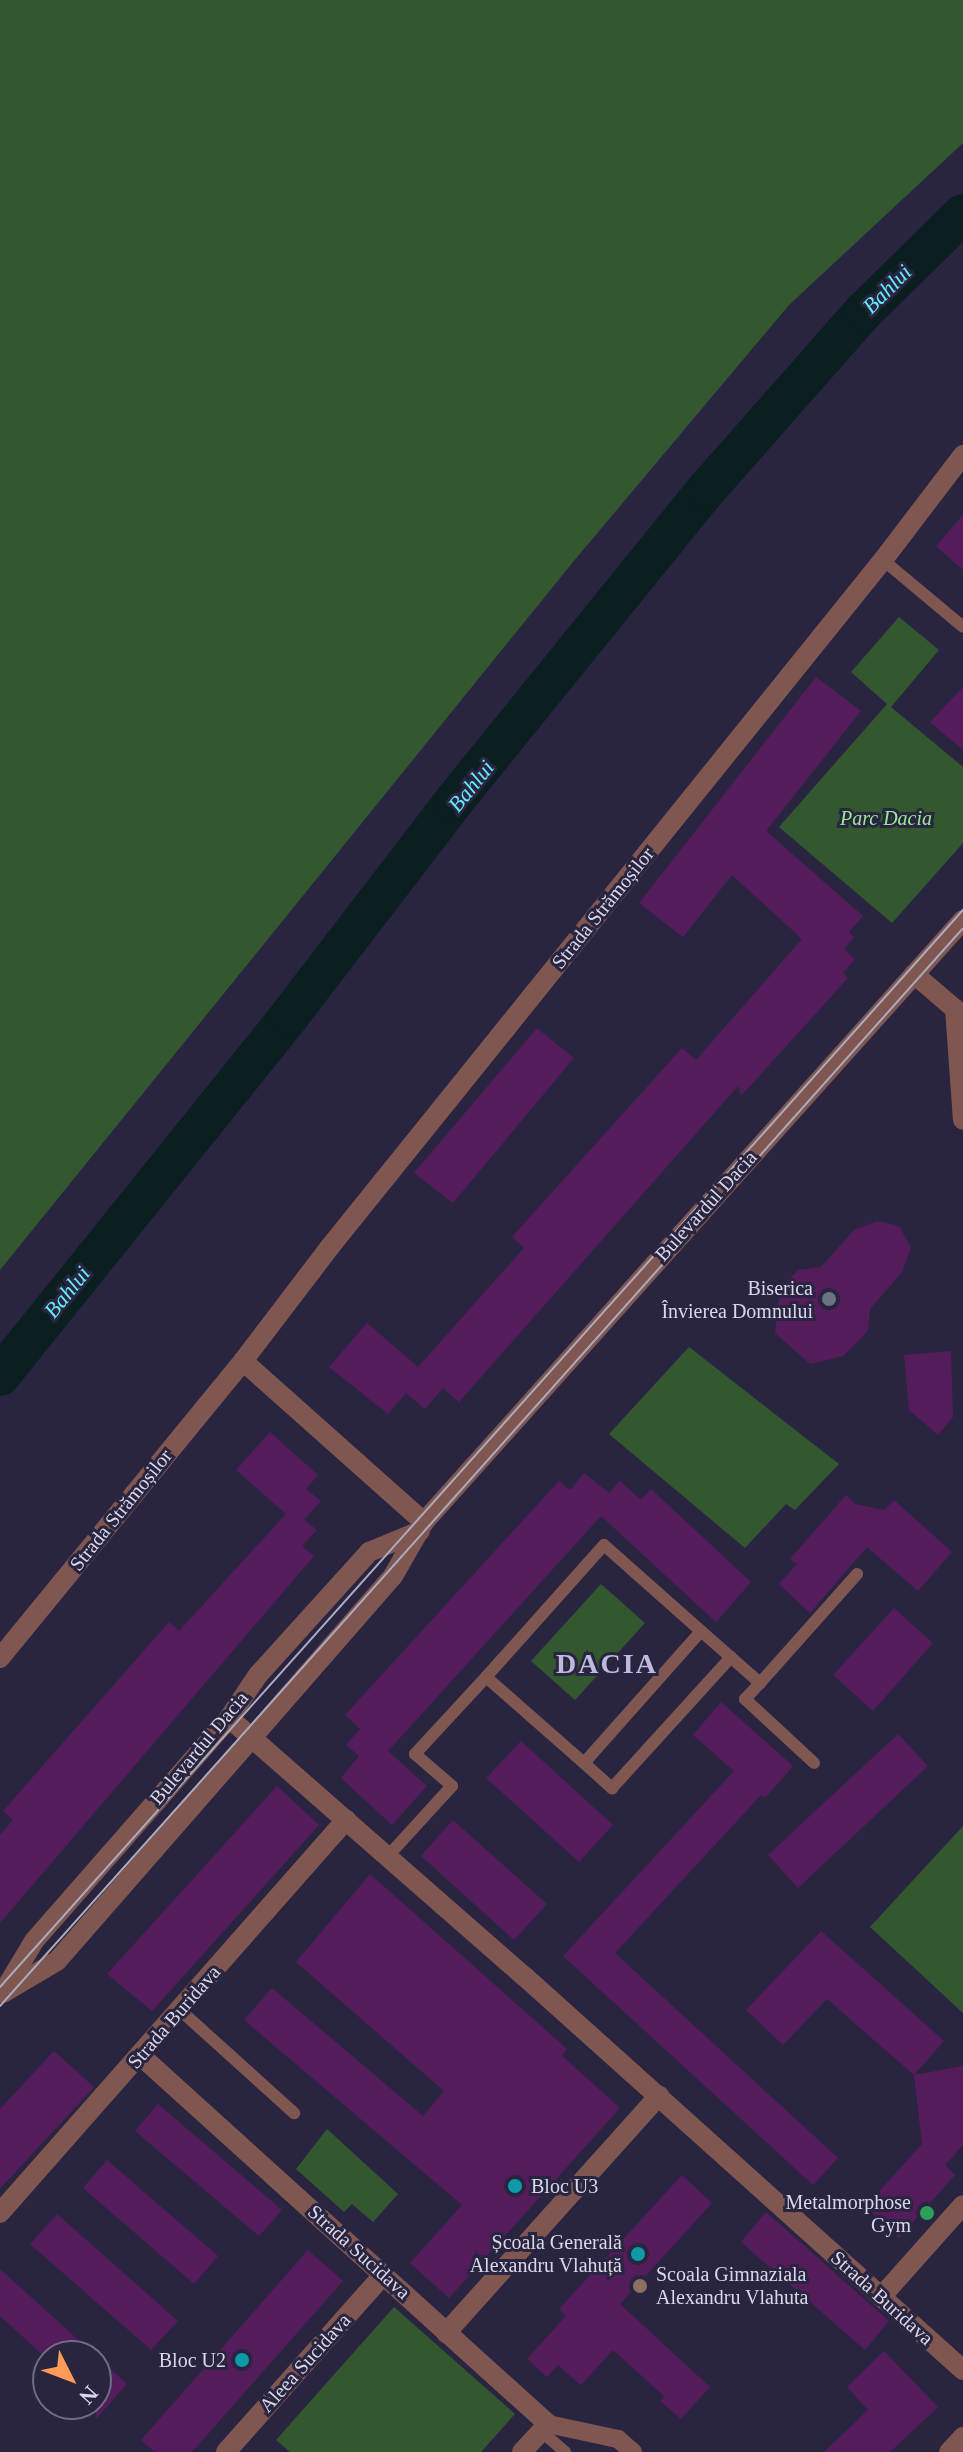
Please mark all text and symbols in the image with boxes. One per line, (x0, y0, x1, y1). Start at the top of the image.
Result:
water label: Bahlui (857, 259, 917, 319)
water label: Bahlui (442, 755, 500, 817)
park label: Parc Dacia (840, 806, 932, 830)
street label: Strada Strămoșilor (547, 842, 659, 974)
street label: Bulevardul Dacia (650, 1146, 762, 1266)
water label: Bahlui (38, 1261, 96, 1323)
place label: Biserica Învierea Domnului (661, 1276, 813, 1323)
marker: Biserica Învierea Domnului (820, 1290, 838, 1308)
street label: Strada Strămoșilor (65, 1444, 177, 1576)
district label: DACIA (556, 1647, 658, 1681)
street label: Bulevardul Dacia (145, 1686, 253, 1810)
street label: Strada Buridava (122, 1960, 226, 2074)
place label: Bloc U3 (531, 2174, 598, 2198)
marker: Bloc U3 (506, 2177, 524, 2195)
place label: Metalmorphose Gym (785, 2190, 911, 2237)
street label: Strada Sucidava (303, 2200, 415, 2304)
marker: Metalmorphose Gym (918, 2204, 936, 2222)
place label: Școala Generală Alexandru Vlahuță (469, 2230, 622, 2277)
marker: Școala Generală Alexandru Vlahuță (629, 2245, 647, 2263)
street label: Strada Buridava (826, 2246, 938, 2350)
place label: Scoala Gimnaziala Alexandru Vlahuta (656, 2262, 809, 2309)
marker: Scoala Gimnaziala Alexandru Vlahuta (631, 2277, 649, 2295)
street label: Aleea Sucidava (254, 2309, 356, 2417)
north arrow (32, 2340, 112, 2420)
place label: Bloc U2 (159, 2348, 226, 2372)
marker: Bloc U2 (233, 2351, 251, 2369)
text: N (74, 2381, 103, 2409)

